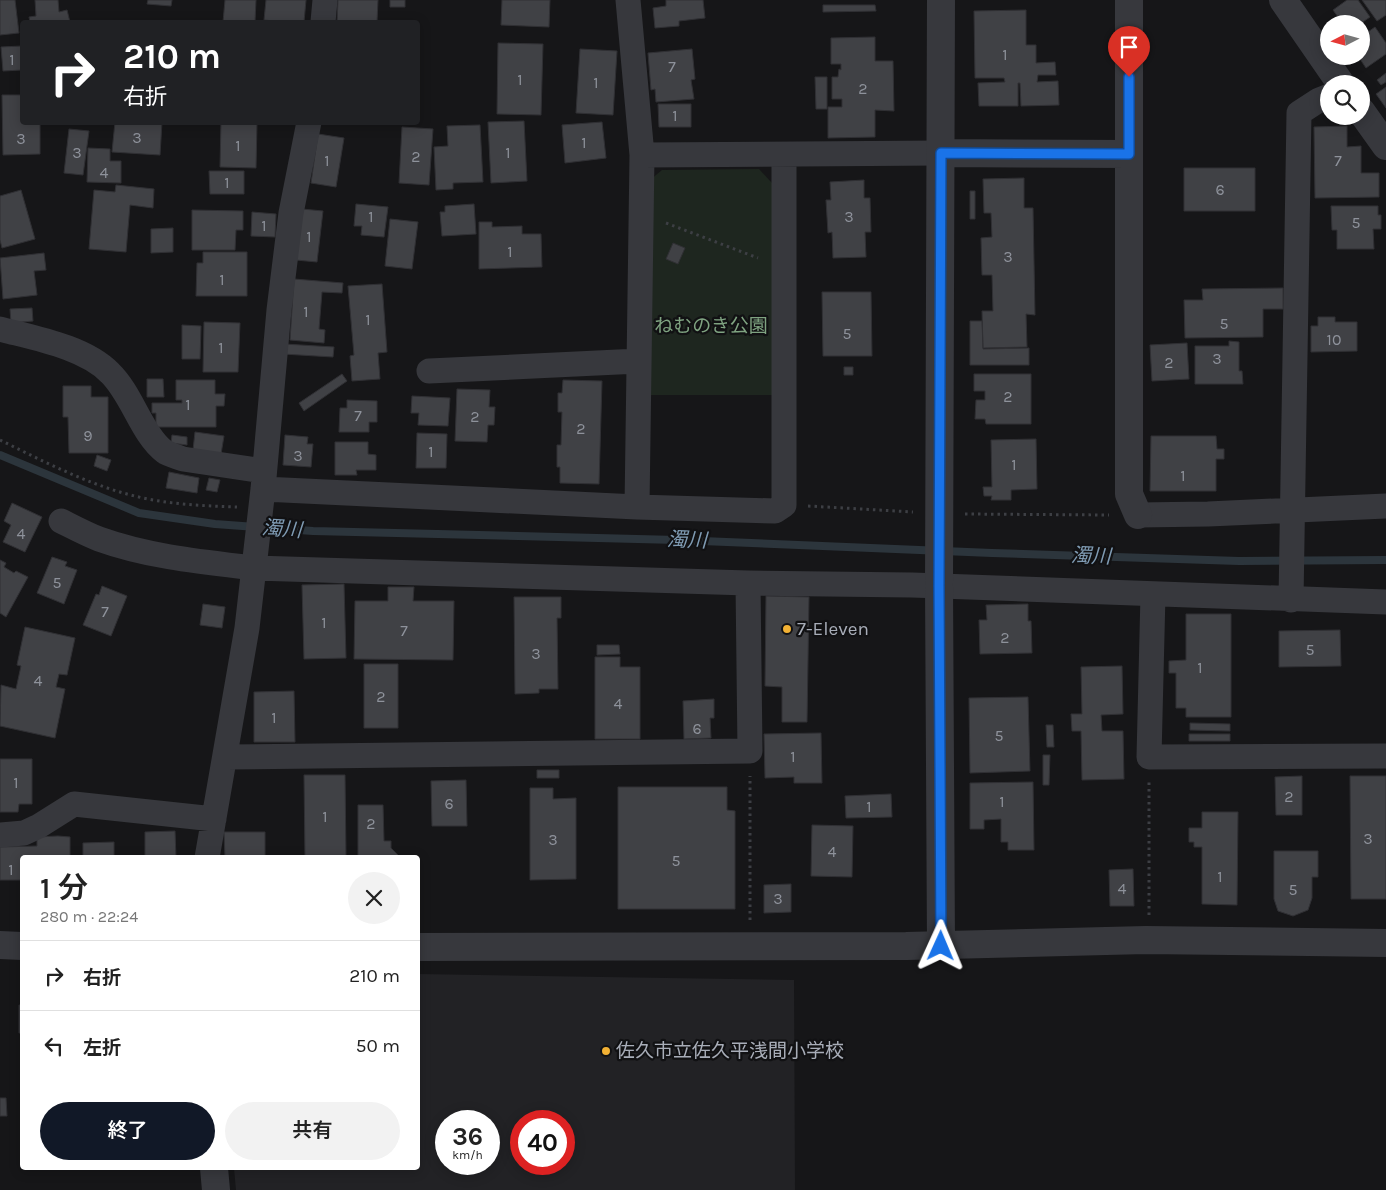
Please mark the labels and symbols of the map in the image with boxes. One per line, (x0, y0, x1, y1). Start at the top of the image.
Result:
north arrow (1320, 15, 1370, 65)
pin (1108, 26, 1150, 77)
house number: 1 (1002, 45, 1008, 64)
house number: 1 (9, 50, 15, 69)
house number: 7 (668, 57, 676, 76)
house number: 1 (517, 70, 523, 89)
house number: 1 (593, 73, 599, 92)
house number: 2 (858, 79, 868, 98)
house number: 1 (672, 106, 678, 125)
house number: 3 (132, 128, 142, 147)
house number: 3 (16, 129, 26, 148)
house number: 1 (581, 133, 587, 152)
house number: 1 (235, 136, 241, 155)
house number: 3 (72, 143, 82, 162)
house number: 1 (505, 143, 511, 162)
house number: 2 (411, 147, 421, 166)
house number: 1 (324, 151, 330, 170)
house number: 7 (1334, 151, 1342, 170)
house number: 4 (100, 163, 109, 182)
house number: 1 (224, 173, 230, 192)
house number: 6 (1215, 180, 1225, 199)
house number: 1 (368, 207, 374, 226)
house number: 3 (844, 207, 854, 226)
house number: 5 (1351, 213, 1361, 232)
house number: 1 (261, 216, 267, 235)
house number: 1 (306, 227, 312, 246)
house number: 1 (507, 242, 513, 261)
house number: 3 (1003, 247, 1013, 266)
house number: 1 (219, 270, 225, 289)
house number: 1 (303, 302, 309, 321)
house number: 1 (365, 310, 371, 329)
house number: 5 (1219, 314, 1229, 333)
park label: ねむのき公園 (654, 315, 768, 337)
house number: 5 (842, 324, 852, 343)
house number: 10 (1327, 330, 1341, 349)
house number: 1 (218, 338, 224, 357)
house number: 3 (1212, 349, 1222, 368)
house number: 2 (1164, 353, 1174, 372)
house number: 2 (1003, 387, 1013, 406)
house number: 1 (185, 395, 191, 414)
house number: 7 (354, 406, 362, 425)
house number: 2 (470, 407, 480, 426)
house number: 2 (576, 419, 586, 438)
house number: 9 (83, 426, 93, 445)
house number: 1 (428, 442, 434, 461)
house number: 3 (293, 446, 303, 465)
house number: 1 (1011, 455, 1017, 474)
house number: 1 (1180, 466, 1186, 485)
water label: 濁川 (261, 516, 305, 542)
house number: 4 (17, 524, 26, 543)
water label: 濁川 (667, 528, 709, 552)
water label: 濁川 (1071, 544, 1113, 568)
house number: 5 (52, 573, 62, 592)
house number: 7 (101, 602, 109, 621)
house number: 1 (321, 613, 327, 632)
place label: 7-Eleven (797, 618, 869, 640)
house number: 7 (400, 621, 408, 640)
marker: 7-Eleven (781, 623, 793, 635)
house number: 2 (1000, 628, 1010, 647)
house number: 5 (1305, 640, 1315, 659)
house number: 3 (531, 644, 541, 663)
house number: 1 (1197, 658, 1203, 677)
house number: 4 (34, 671, 43, 690)
house number: 2 (376, 687, 386, 706)
house number: 4 (614, 694, 623, 713)
house number: 1 (271, 708, 277, 727)
house number: 6 (692, 719, 702, 738)
house number: 5 (994, 726, 1004, 745)
house number: 1 (790, 747, 796, 766)
house number: 1 (13, 773, 19, 792)
house number: 2 (1284, 787, 1294, 806)
house number: 1 (999, 792, 1005, 811)
house number: 6 (444, 794, 454, 813)
house number: 1 (866, 797, 872, 816)
house number: 1 (322, 807, 328, 826)
house number: 2 (366, 814, 376, 833)
house number: 3 (1363, 829, 1373, 848)
house number: 3 (548, 830, 558, 849)
house number: 4 (828, 842, 837, 861)
house number: 5 (671, 851, 681, 870)
house number: 1 (8, 860, 14, 879)
house number: 1 (1217, 867, 1223, 886)
house number: 4 (1118, 879, 1127, 898)
house number: 5 (1288, 880, 1298, 899)
house number: 3 (773, 889, 783, 908)
position arrow (914, 919, 966, 971)
place label: 佐久市立佐久平浅間小学校 (616, 1040, 844, 1062)
marker: 佐久市立佐久平浅間小学校 (600, 1045, 612, 1057)
speed limit sign: 40 (510, 1110, 575, 1175)

